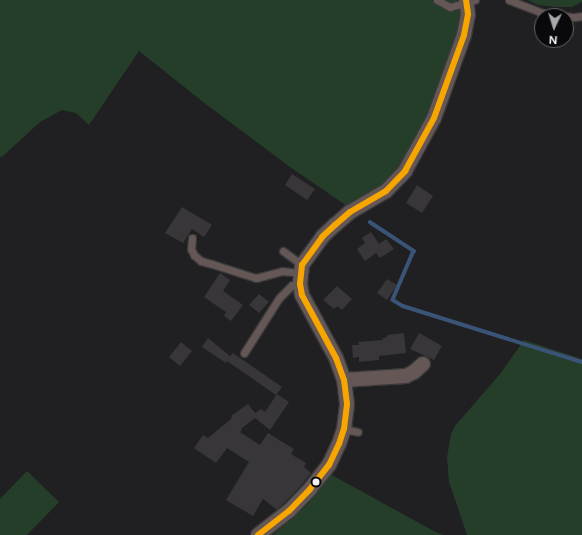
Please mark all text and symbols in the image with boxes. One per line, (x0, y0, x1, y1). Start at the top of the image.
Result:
north arrow (534, 8, 574, 48)
text: N (549, 33, 558, 46)
unlabelled marker (311, 477, 321, 487)

